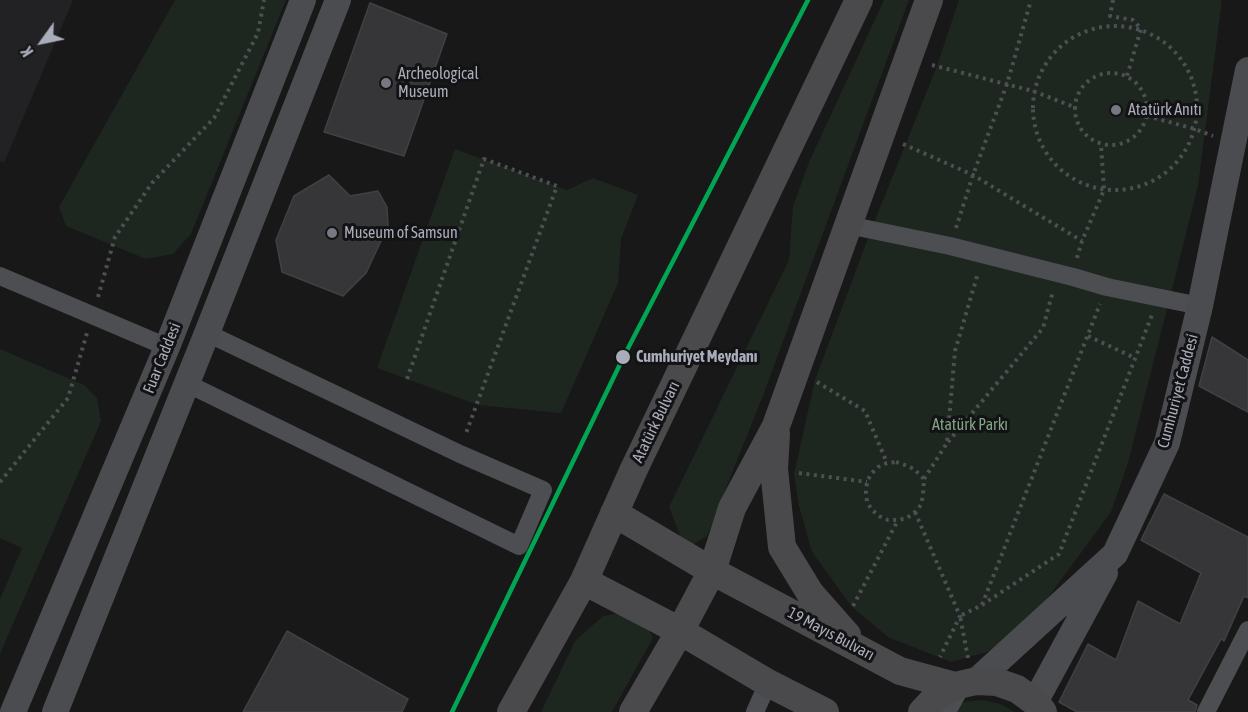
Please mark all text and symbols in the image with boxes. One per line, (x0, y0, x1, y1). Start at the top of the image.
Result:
north arrow (12, 12, 72, 72)
text: K (17, 44, 37, 60)
place label: Archeological Museum (398, 64, 479, 102)
marker: Archeological Museum (379, 76, 393, 90)
place label: Atatürk Anıtı (1128, 100, 1202, 120)
marker: Atatürk Anıtı (1109, 103, 1123, 117)
place label: Museum of Samsun (344, 223, 458, 243)
marker: Museum of Samsun (325, 226, 339, 240)
street label: Fuar Caddesi (139, 320, 185, 396)
street label: Cumhuriyet Caddesi (1154, 332, 1202, 450)
place label: Cumhuriyet Meydanı (636, 347, 758, 367)
marker: Cumhuriyet Meydanı (614, 348, 632, 366)
street label: Atatürk Bulvarı (628, 378, 684, 466)
park label: Atatürk Parkı (932, 415, 1008, 435)
street label: 19 Mayıs Bulvarı (784, 603, 878, 665)

